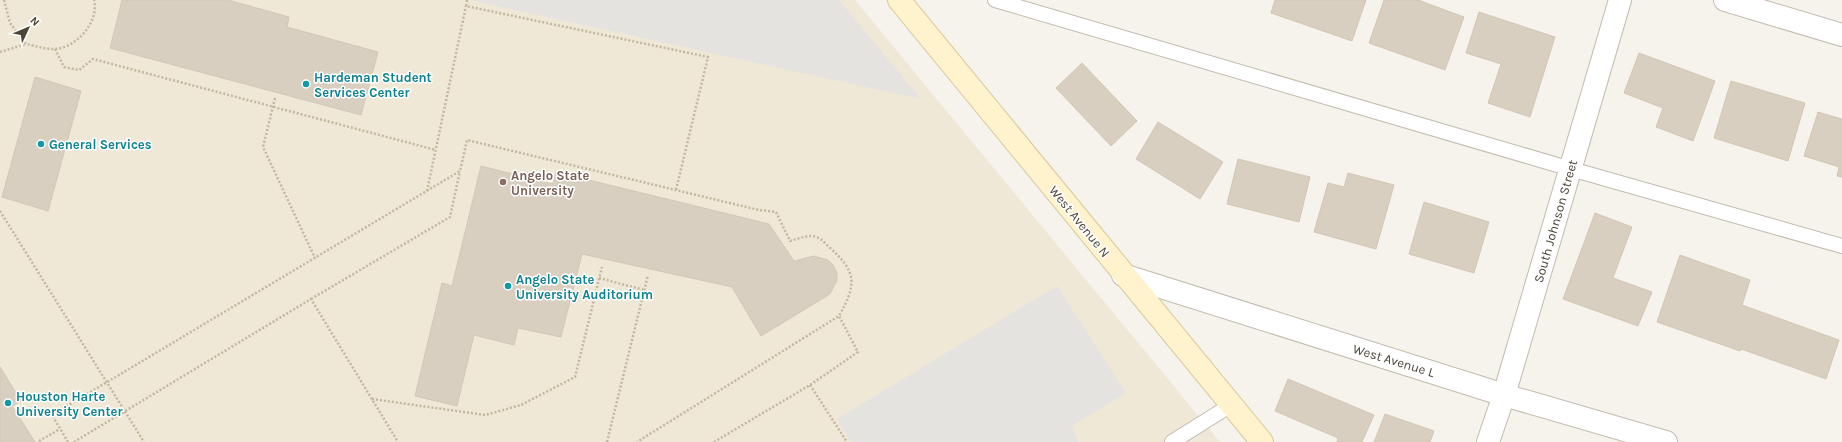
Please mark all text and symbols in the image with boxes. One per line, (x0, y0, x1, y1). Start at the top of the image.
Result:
north arrow (8, 8, 48, 48)
text: N (27, 14, 42, 29)
place label: Hardeman Student Services Center (314, 70, 432, 100)
marker: Hardeman Student Services Center (301, 79, 311, 89)
place label: General Services (49, 137, 152, 152)
marker: General Services (36, 139, 46, 149)
street label: South Johnson Street (1531, 158, 1580, 284)
place label: Angelo State University (511, 168, 589, 198)
marker: Angelo State University (498, 177, 508, 187)
street label: West Avenue N (1046, 183, 1113, 260)
place label: Angelo State University Auditorium (516, 272, 653, 302)
marker: Angelo State University Auditorium (503, 281, 513, 291)
street label: West Avenue L (1351, 341, 1437, 380)
place label: Houston Harte University Center (16, 389, 123, 419)
marker: Houston Harte University Center (3, 398, 13, 408)

